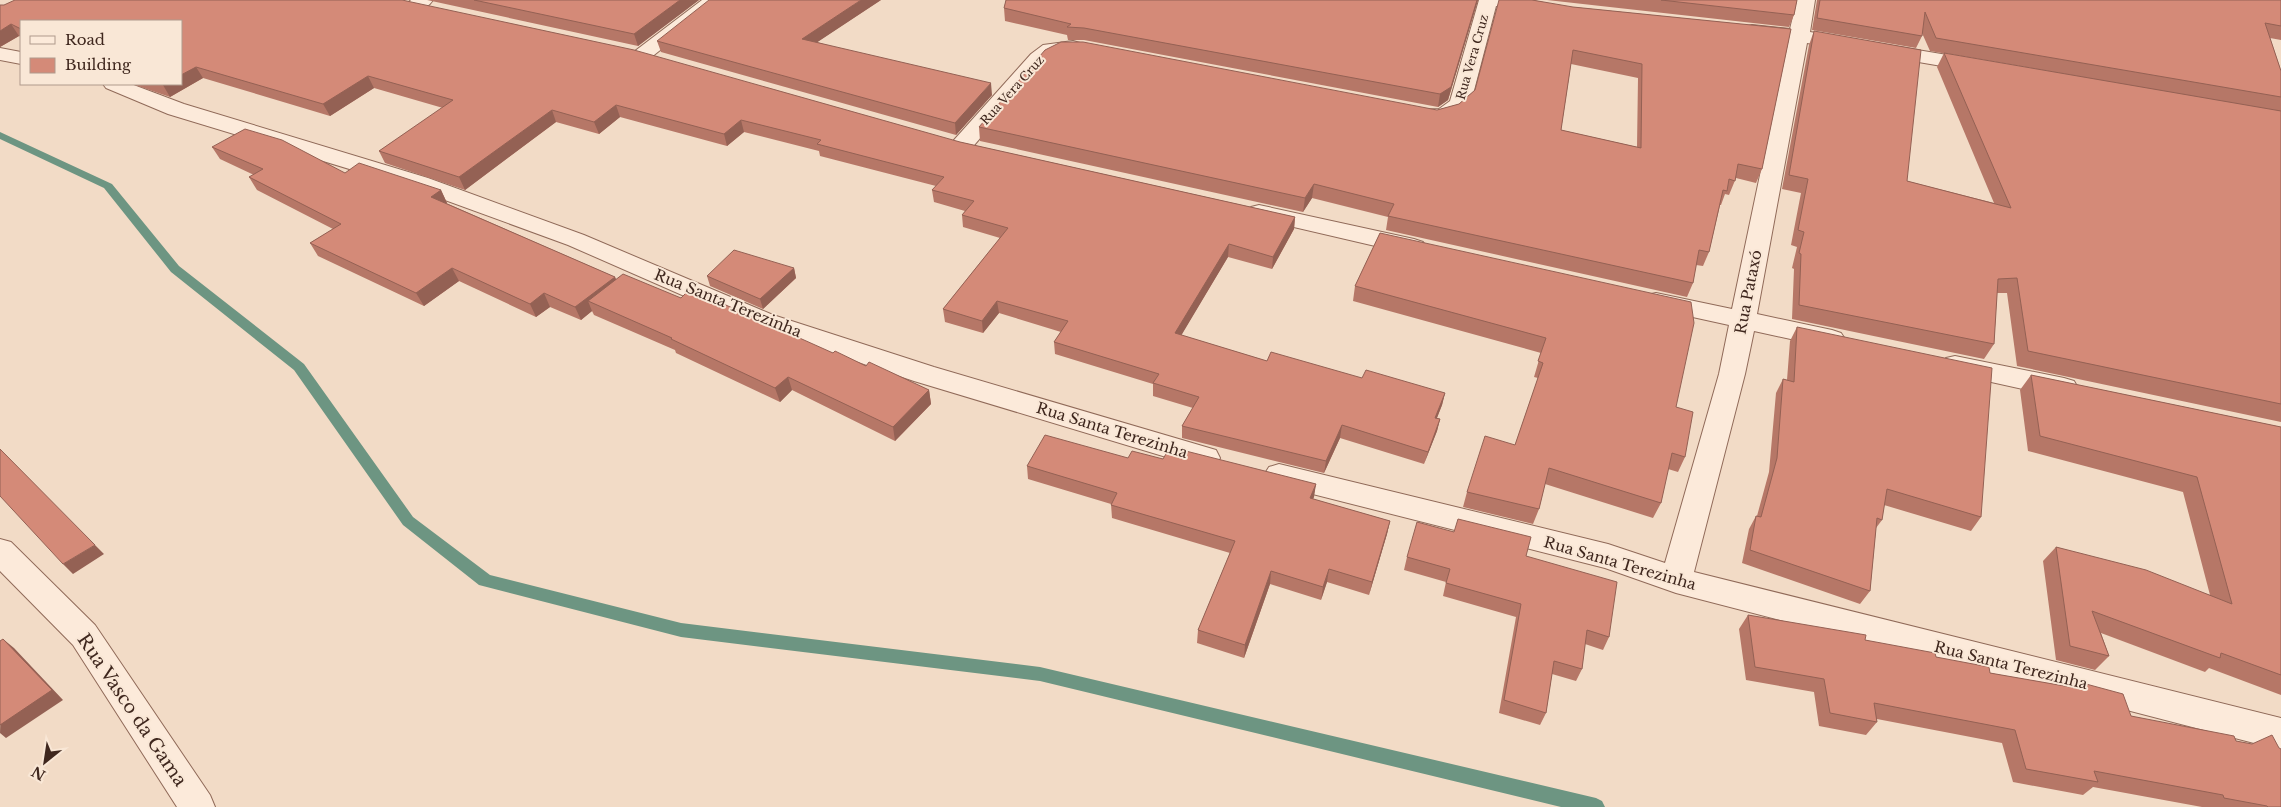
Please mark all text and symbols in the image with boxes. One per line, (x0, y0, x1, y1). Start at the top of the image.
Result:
street label: Rua Vera Cruz (1453, 12, 1491, 101)
legend (20, 20, 182, 85)
text: Road (65, 30, 105, 49)
street label: Rua Vera Cruz (977, 52, 1047, 128)
text: Building (65, 55, 132, 74)
street label: Rua Pataxó (1731, 248, 1766, 336)
street label: Rua Santa Terezinha (651, 265, 805, 342)
street label: Rua Santa Terezinha (1034, 398, 1191, 462)
street label: Rua Santa Terezinha (1542, 532, 1699, 594)
street label: Rua Vasco da Gama (73, 629, 191, 791)
street label: Rua Santa Terezinha (1932, 637, 2090, 693)
north arrow (20, 737, 70, 787)
text: N (28, 762, 49, 784)

